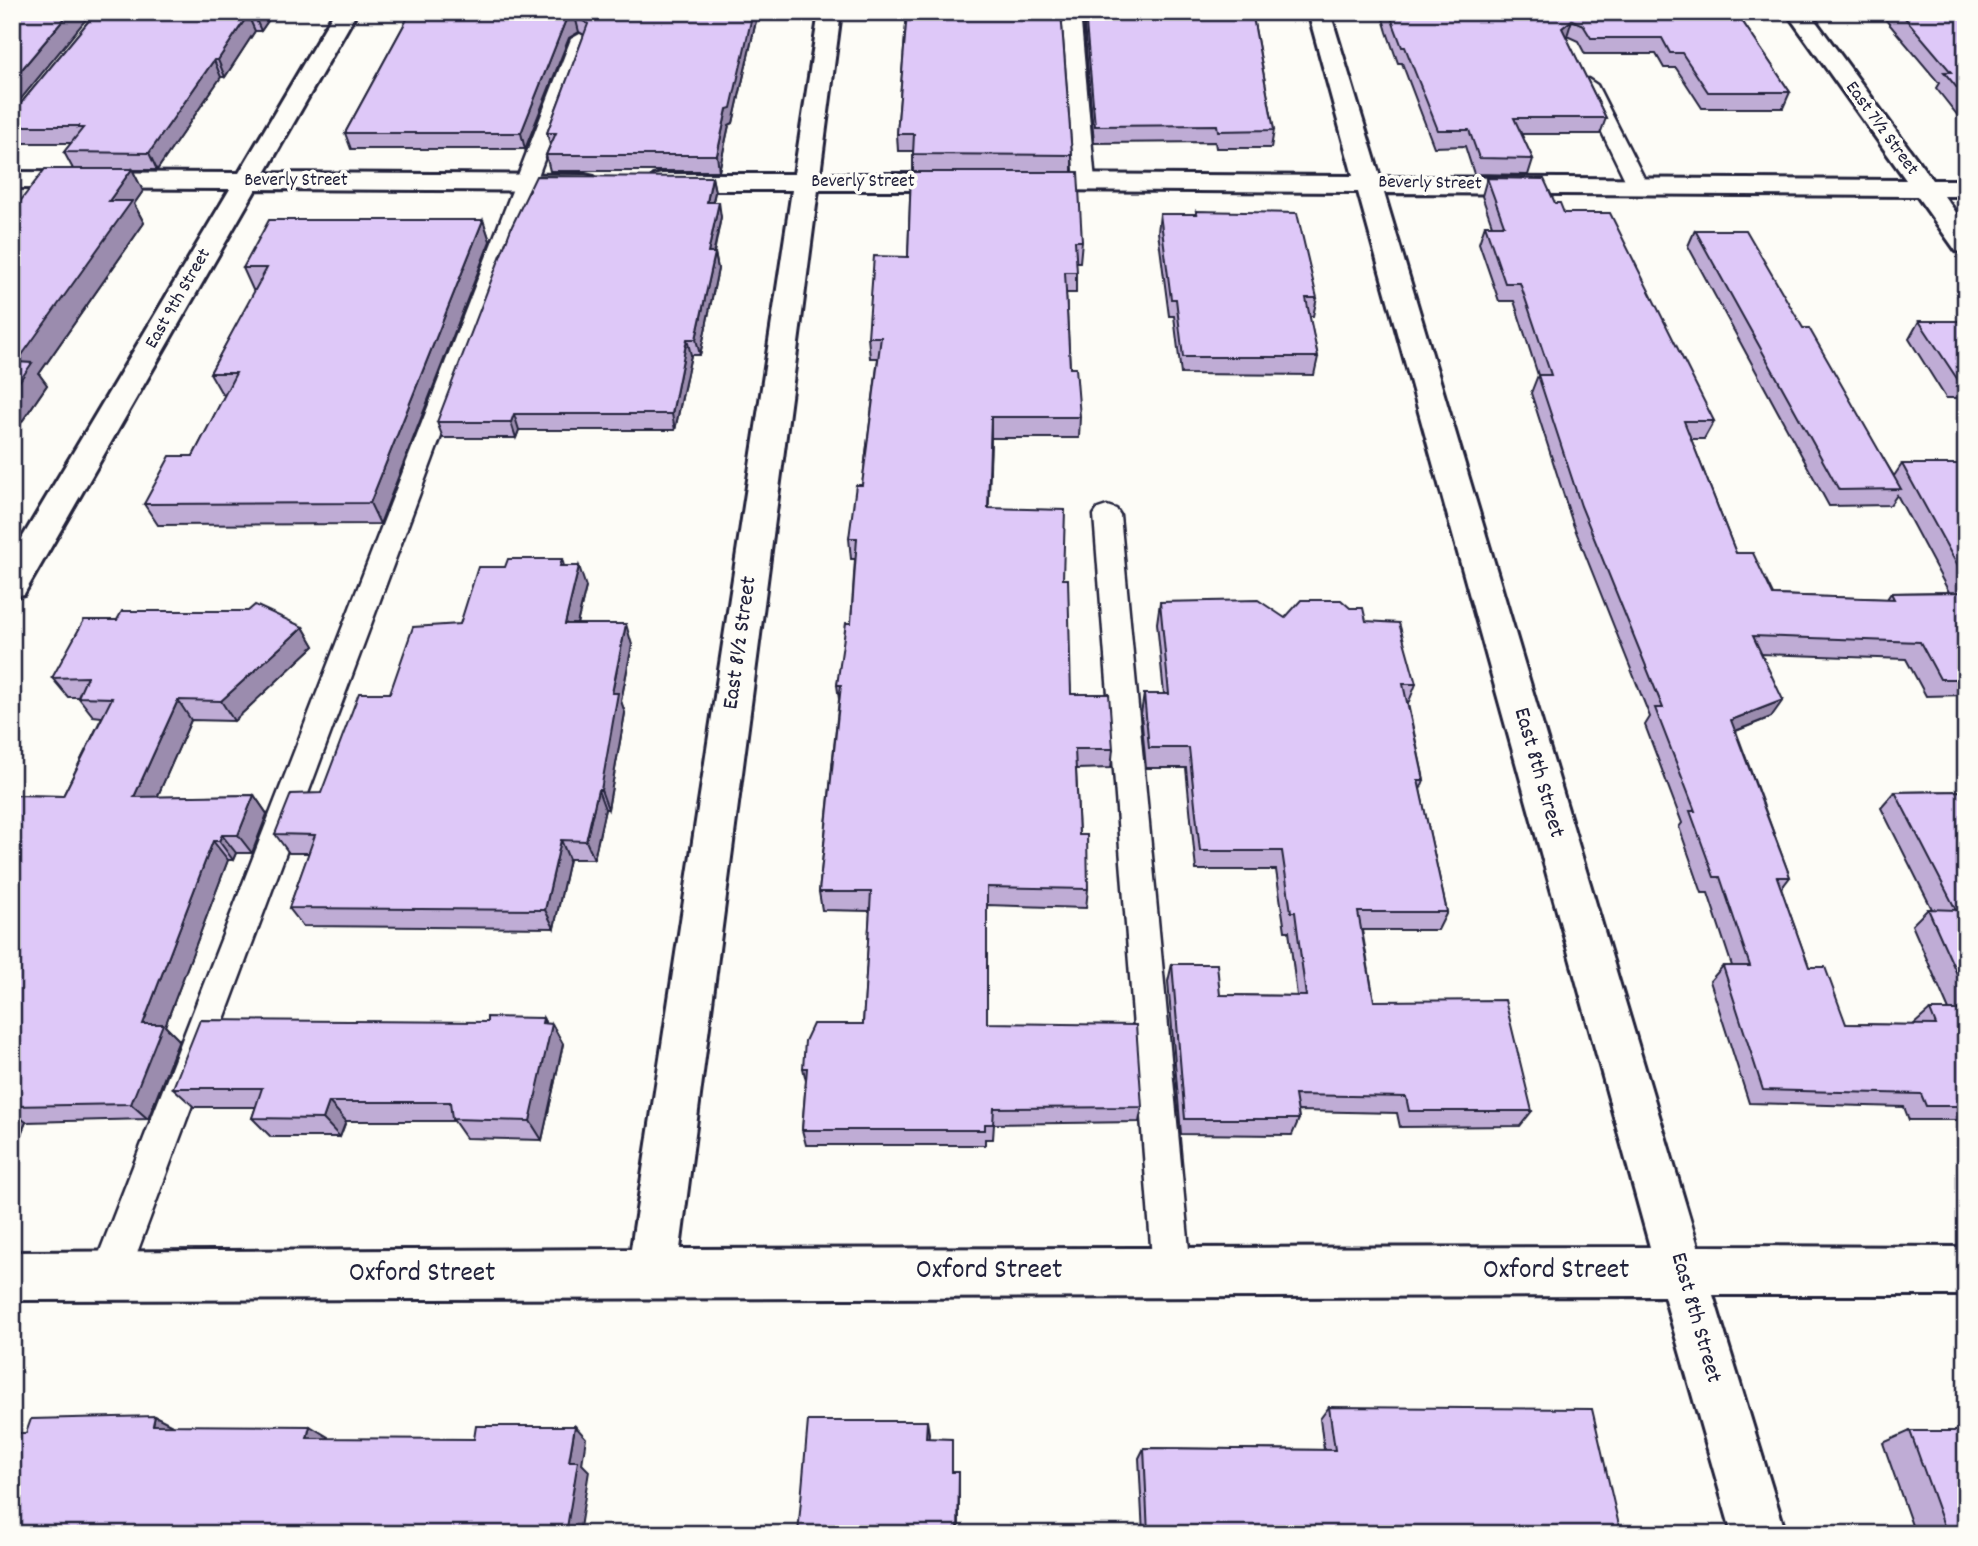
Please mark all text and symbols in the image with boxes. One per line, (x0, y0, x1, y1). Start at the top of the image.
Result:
street label: East 7½ Street (1838, 76, 1924, 182)
street label: Beverly Street (244, 168, 348, 195)
street label: Beverly Street (811, 169, 915, 196)
street label: Beverly Street (1378, 170, 1482, 198)
street label: East 9th Street (139, 244, 219, 354)
street label: East 8½ Street (715, 574, 767, 712)
street label: East 8th Street (1504, 704, 1572, 842)
street label: East 8th Street (1661, 1249, 1729, 1387)
street label: Oxford Street (916, 1252, 1062, 1292)
street label: Oxford Street (1483, 1252, 1629, 1292)
street label: Oxford Street (349, 1255, 495, 1295)

